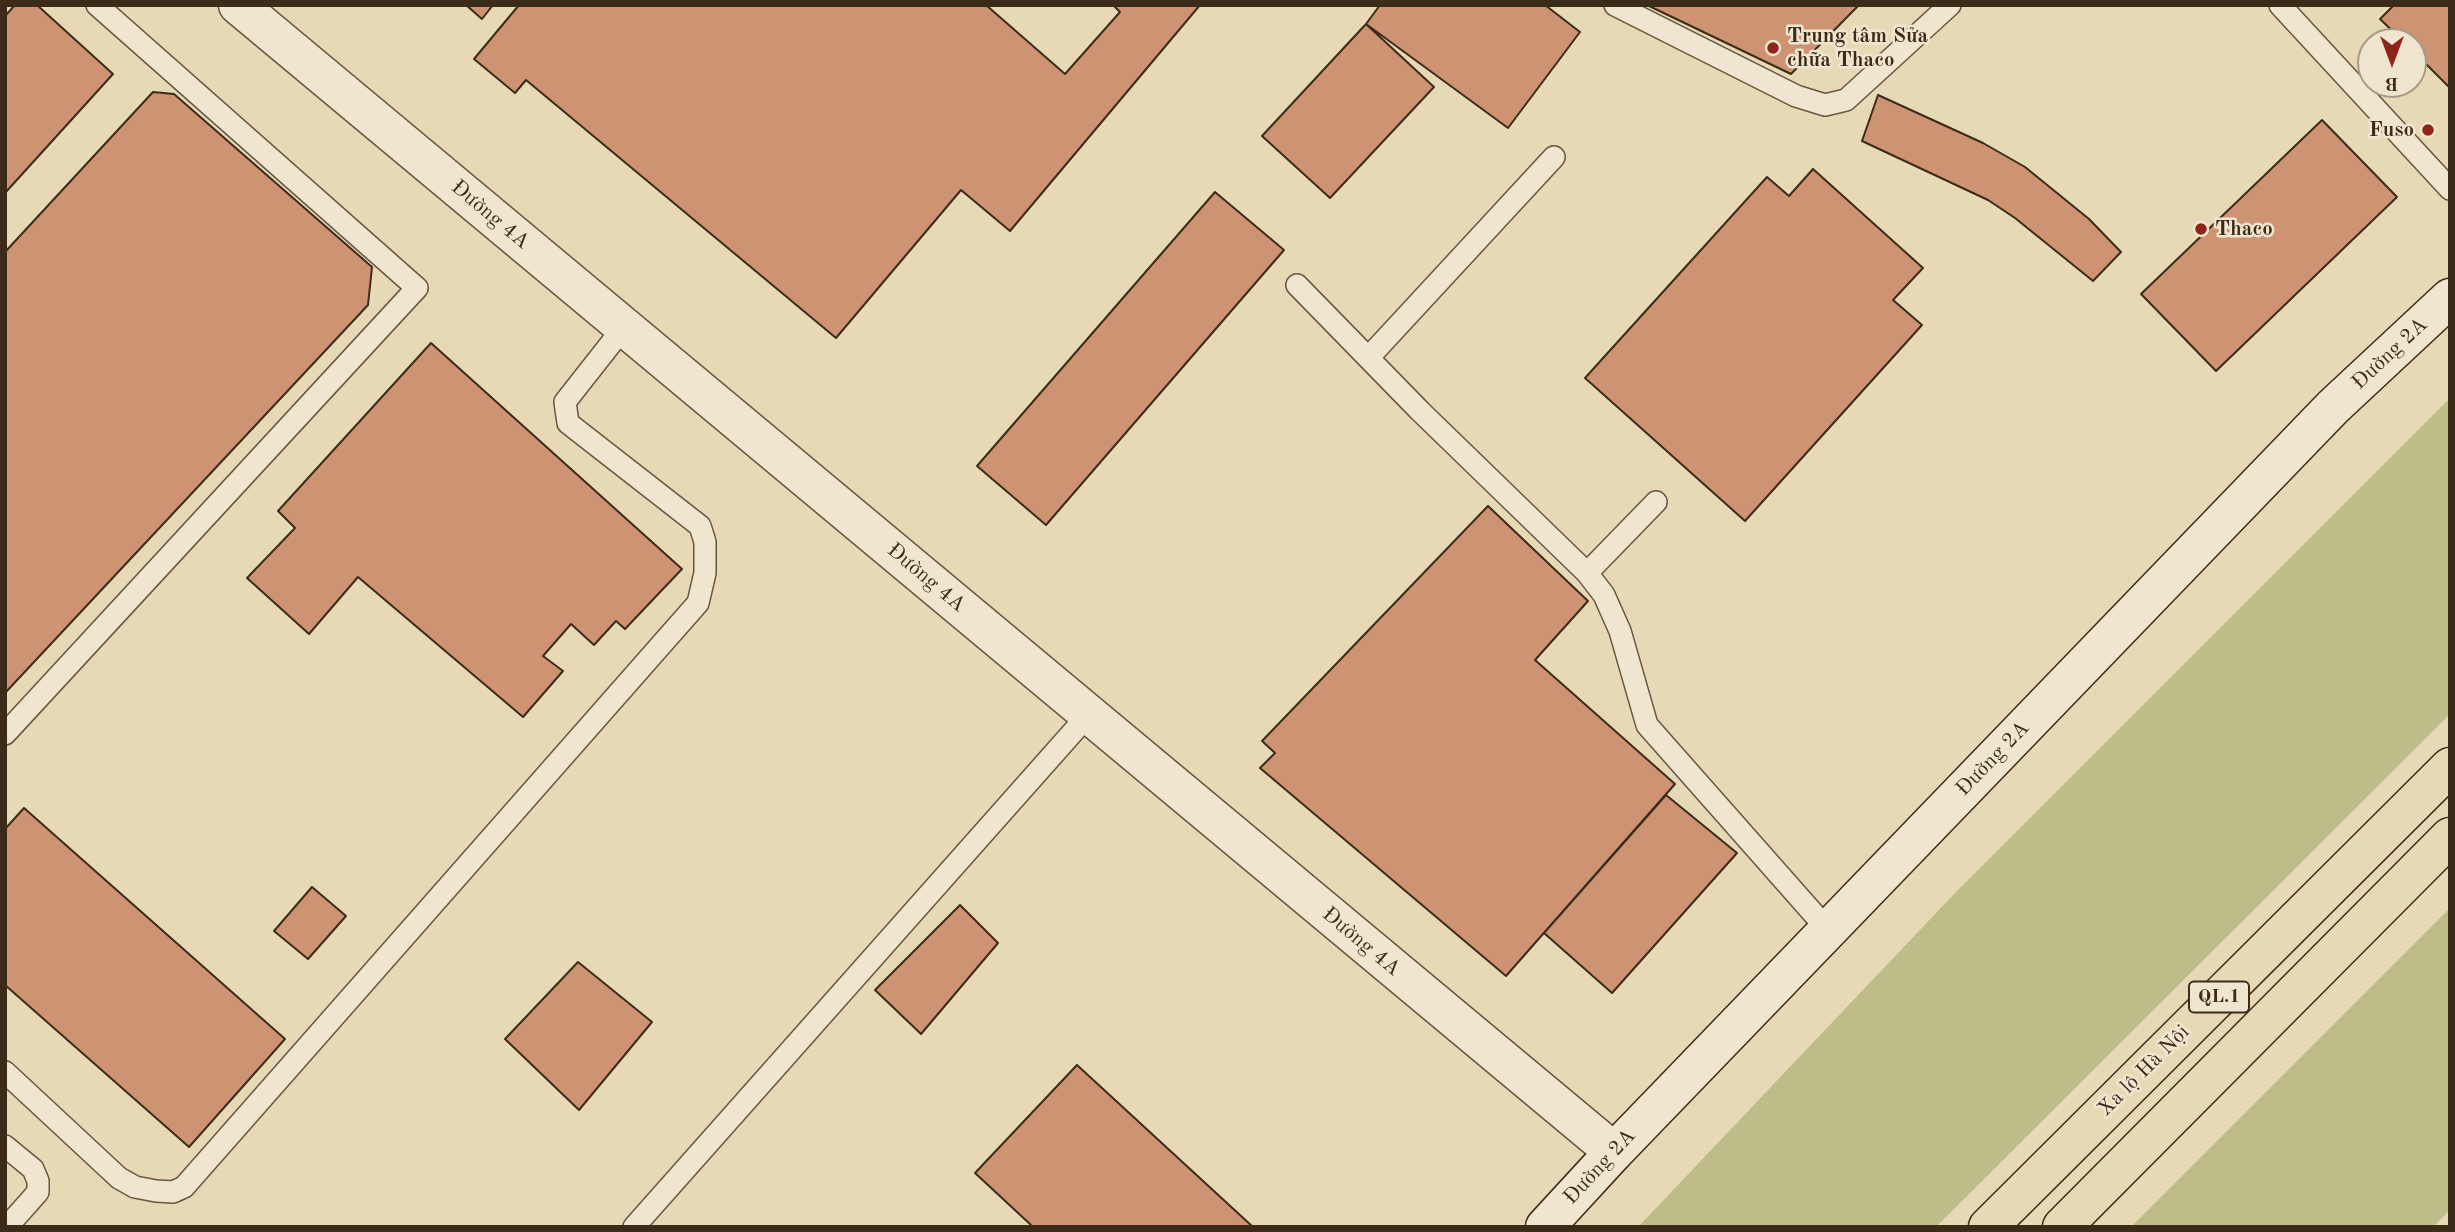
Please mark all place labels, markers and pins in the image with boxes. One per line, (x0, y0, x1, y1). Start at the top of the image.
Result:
place label: Trung tâm Sửa chữa Thaco (1787, 23, 1928, 73)
marker: Trung tâm Sửa chữa Thaco (1765, 40, 1781, 56)
place label: Fuso (2369, 117, 2414, 143)
marker: Fuso (2420, 122, 2436, 138)
place label: Thaco (2215, 216, 2273, 242)
marker: Thaco (2193, 221, 2209, 237)

